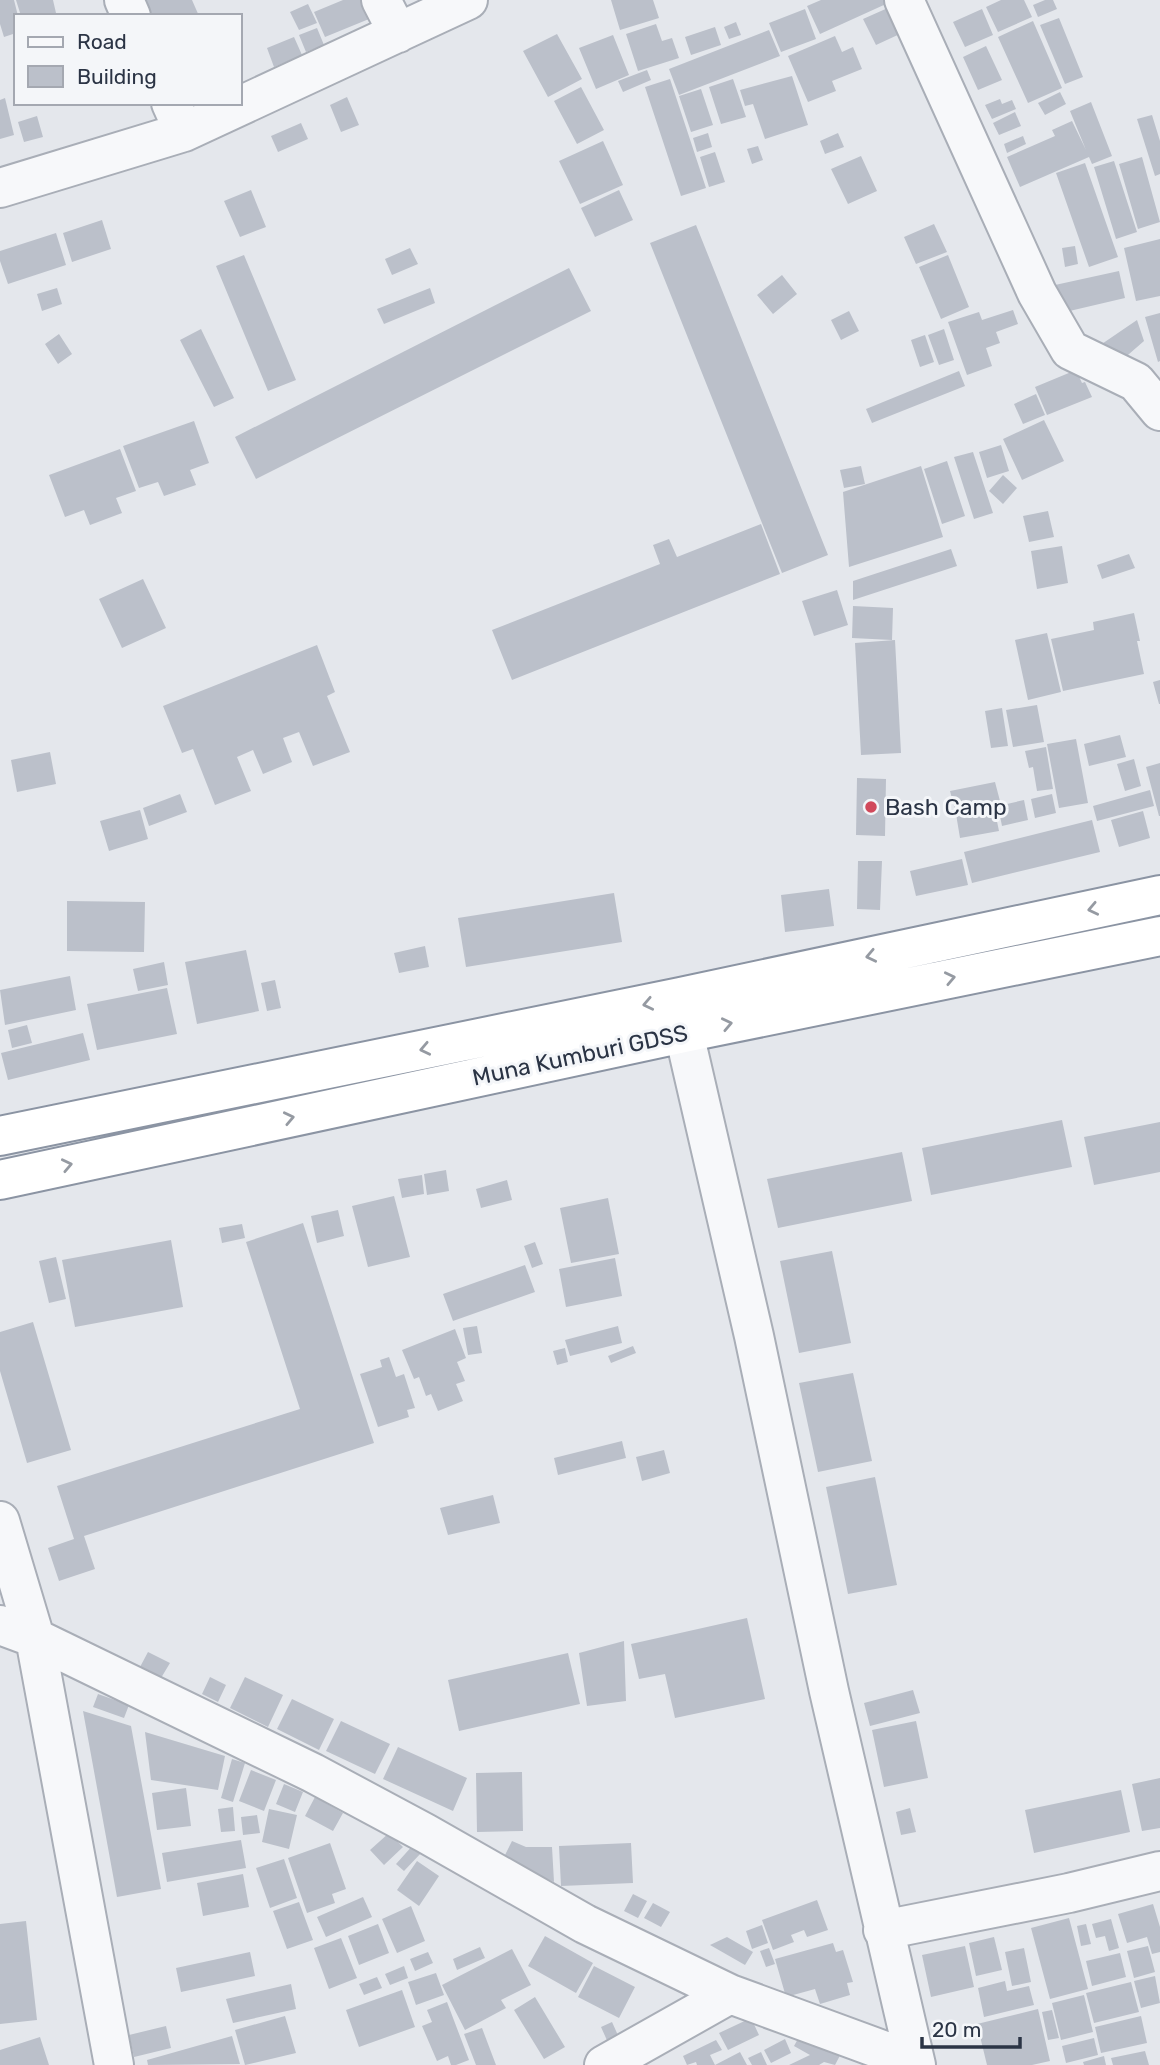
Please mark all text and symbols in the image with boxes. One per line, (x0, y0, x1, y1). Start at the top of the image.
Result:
legend (14, 14, 242, 105)
text: Road (77, 29, 127, 54)
text: Building (77, 64, 157, 89)
place label: Bash Camp (885, 793, 1007, 821)
marker: Bash Camp (863, 799, 879, 815)
one-way arrow (1087, 901, 1099, 915)
one-way arrow (865, 948, 877, 963)
one-way arrow (944, 972, 956, 987)
one-way arrow (642, 995, 654, 1010)
street label: Muna Kumburi GDSS (470, 1018, 690, 1092)
one-way arrow (721, 1018, 733, 1033)
one-way arrow (419, 1041, 431, 1056)
one-way arrow (283, 1111, 295, 1126)
one-way arrow (61, 1159, 73, 1174)
scale bar (922, 2006, 1020, 2050)
text: 20 m (932, 2017, 981, 2042)

